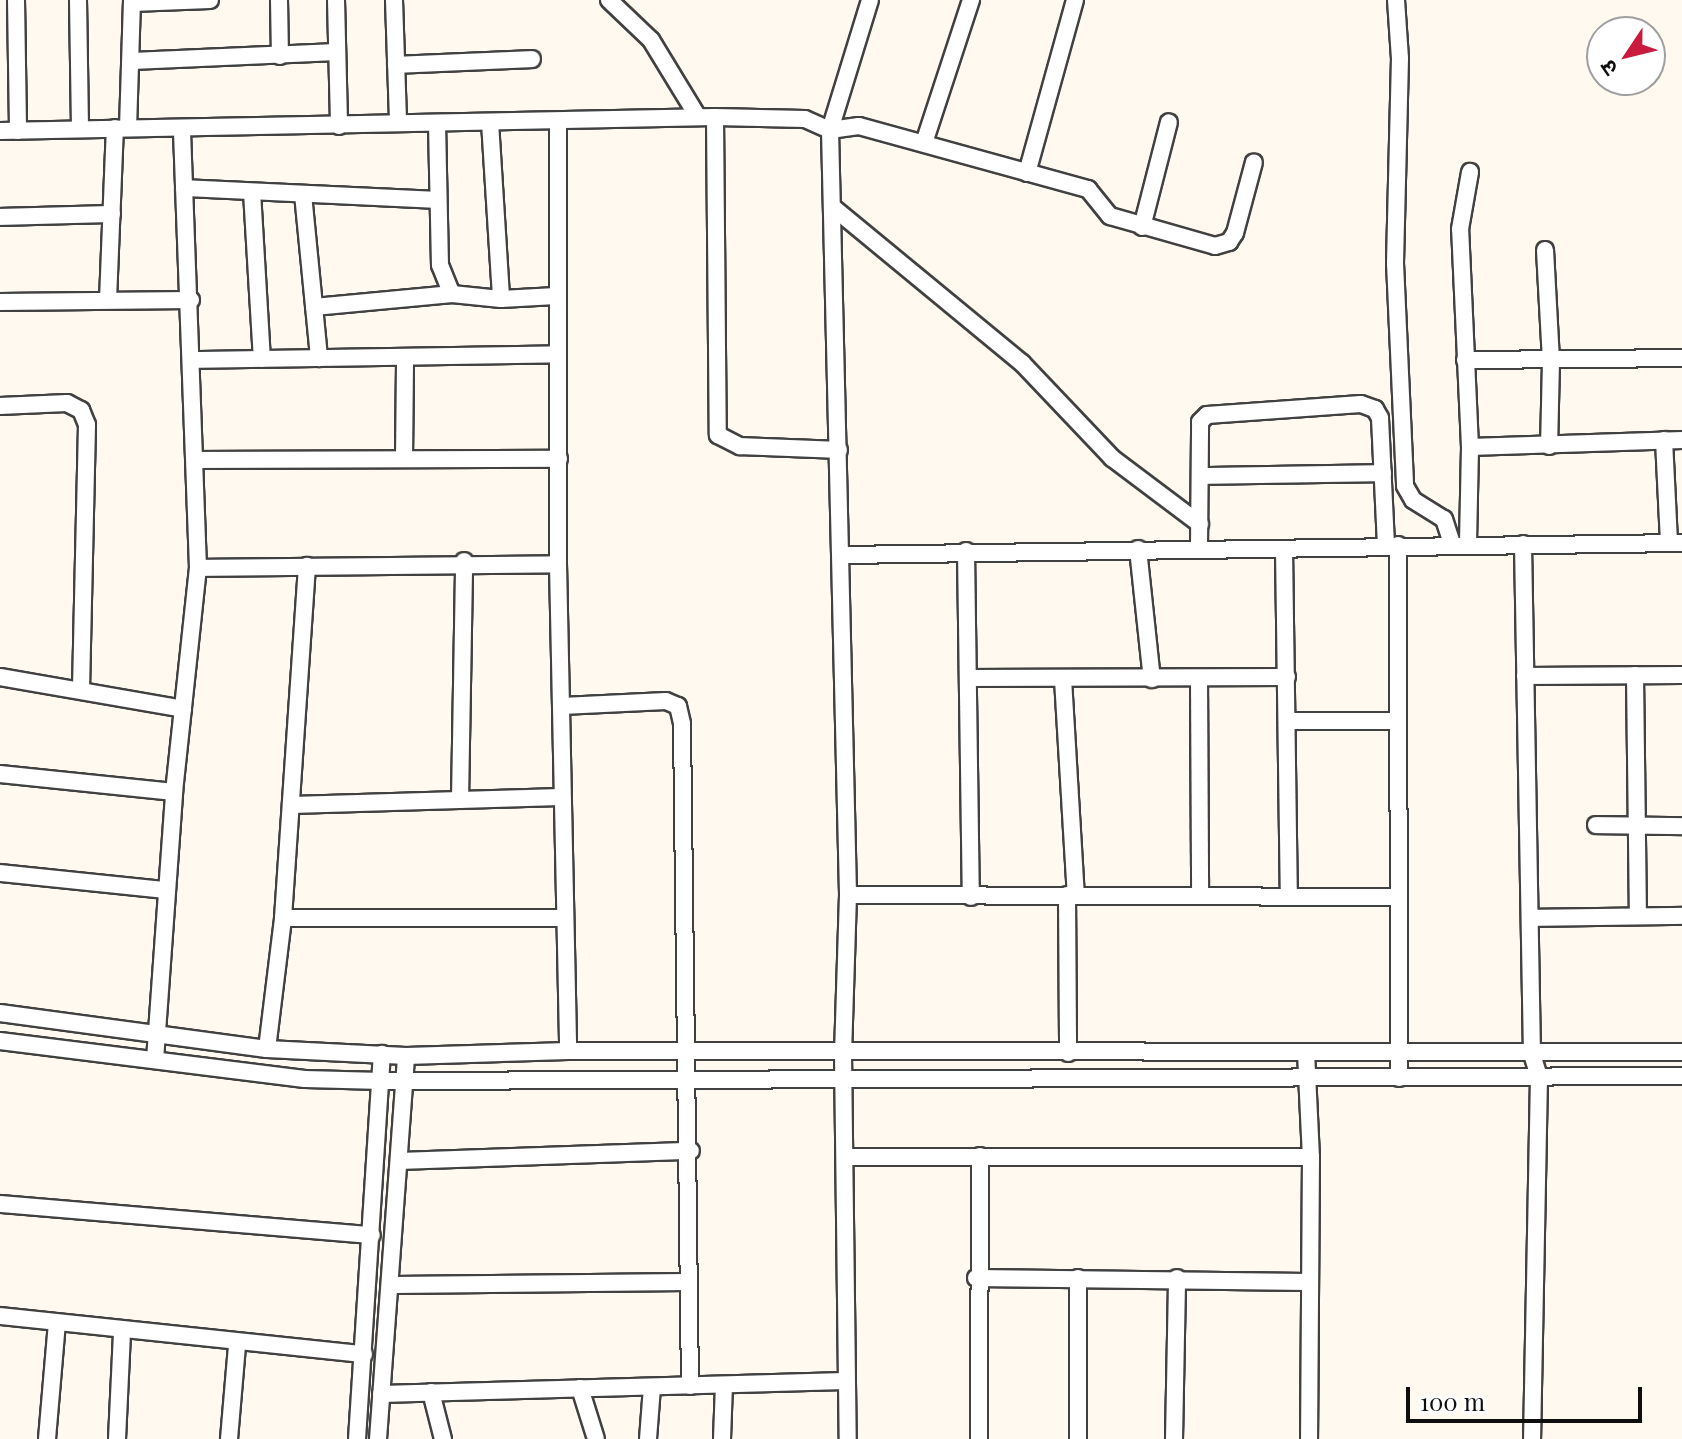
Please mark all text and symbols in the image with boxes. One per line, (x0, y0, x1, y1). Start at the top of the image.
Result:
north arrow (1586, 16, 1666, 96)
text: उ (1592, 55, 1624, 82)
scale bar (1410, 1371, 1646, 1421)
text: 100 m (1420, 1385, 1485, 1417)

